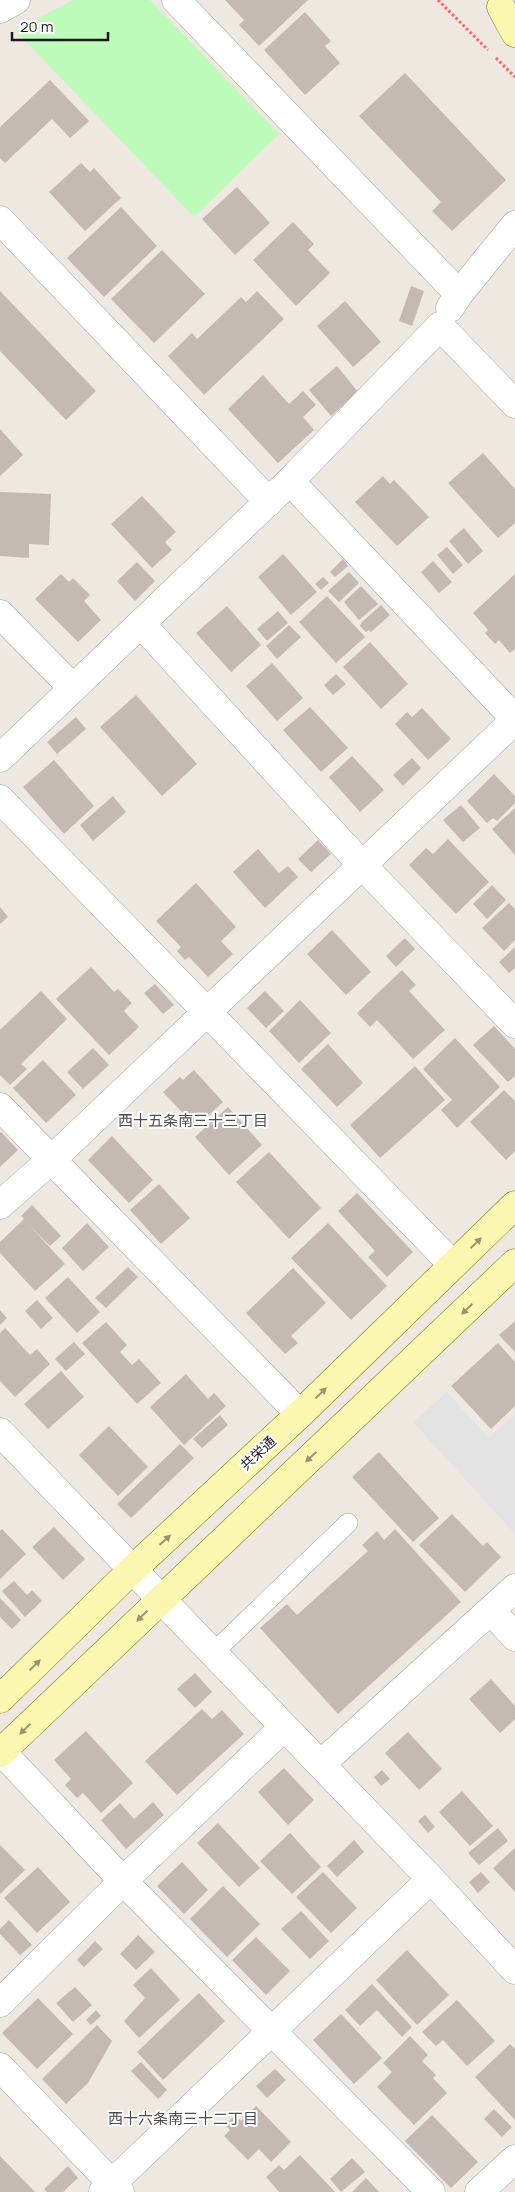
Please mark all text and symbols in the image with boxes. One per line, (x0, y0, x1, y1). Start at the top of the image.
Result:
scale bar (12, 10, 109, 42)
text: 20 m (20, 16, 53, 37)
district label: 西十五条南三十三丁目 (118, 1110, 268, 1131)
one-way arrow (469, 1237, 481, 1249)
one-way arrow (461, 1303, 473, 1315)
one-way arrow (315, 1387, 327, 1399)
street label: 共栄通 (236, 1431, 279, 1474)
one-way arrow (306, 1451, 318, 1463)
one-way arrow (158, 1534, 170, 1546)
one-way arrow (136, 1610, 148, 1622)
one-way arrow (29, 1659, 41, 1671)
one-way arrow (19, 1723, 31, 1735)
district label: 西十六条南三十二丁目 (108, 2108, 258, 2129)

